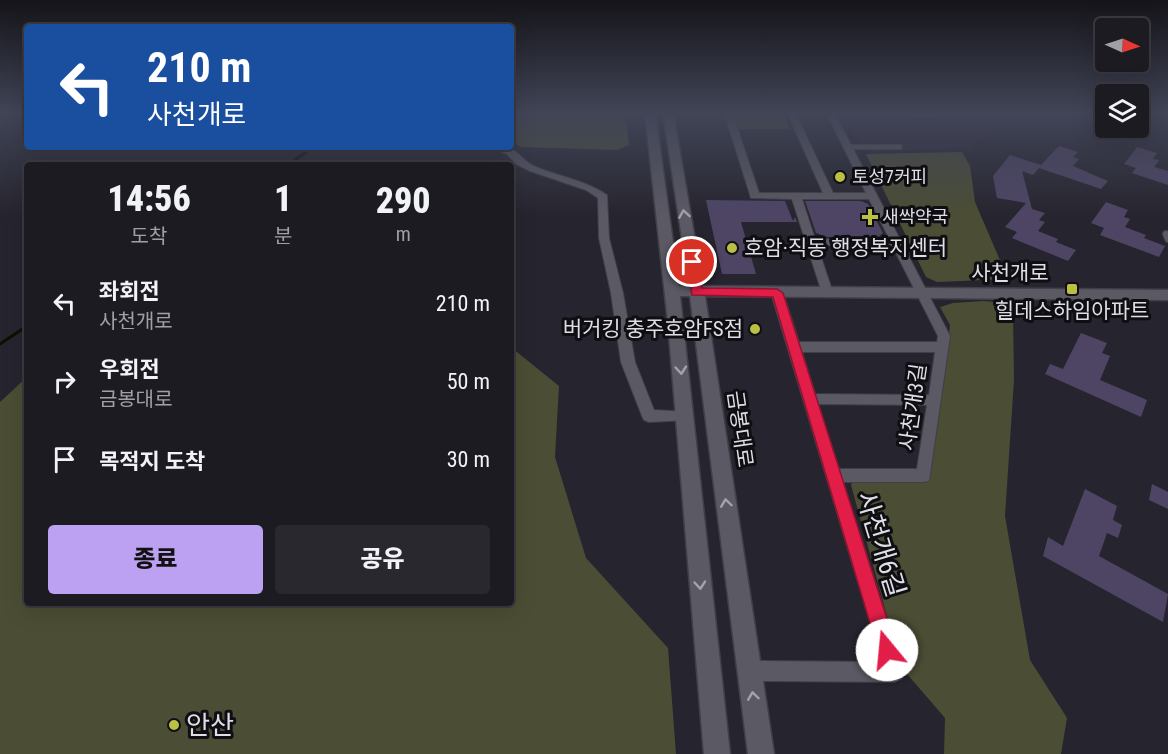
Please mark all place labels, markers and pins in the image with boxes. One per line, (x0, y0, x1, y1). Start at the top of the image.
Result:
place label: 토성7커피 (852, 166, 927, 187)
marker: 토성7커피 (833, 170, 847, 184)
place label: 새싹약국 (882, 206, 948, 227)
marker: 새싹약국 (863, 210, 877, 224)
pin (666, 236, 717, 287)
place label: 호암·직동 행정복지센터 (744, 236, 947, 260)
marker: 호암·직동 행정복지센터 (725, 241, 739, 255)
marker: 힐데스하임아파트 (1065, 282, 1079, 296)
place label: 힐데스하임아파트 (995, 299, 1149, 323)
place label: 버거킹 충주호암FS점 (563, 317, 743, 341)
marker: 버거킹 충주호암FS점 (748, 322, 762, 336)
place label: 안산 (186, 710, 234, 740)
marker: 안산 (167, 718, 181, 732)

